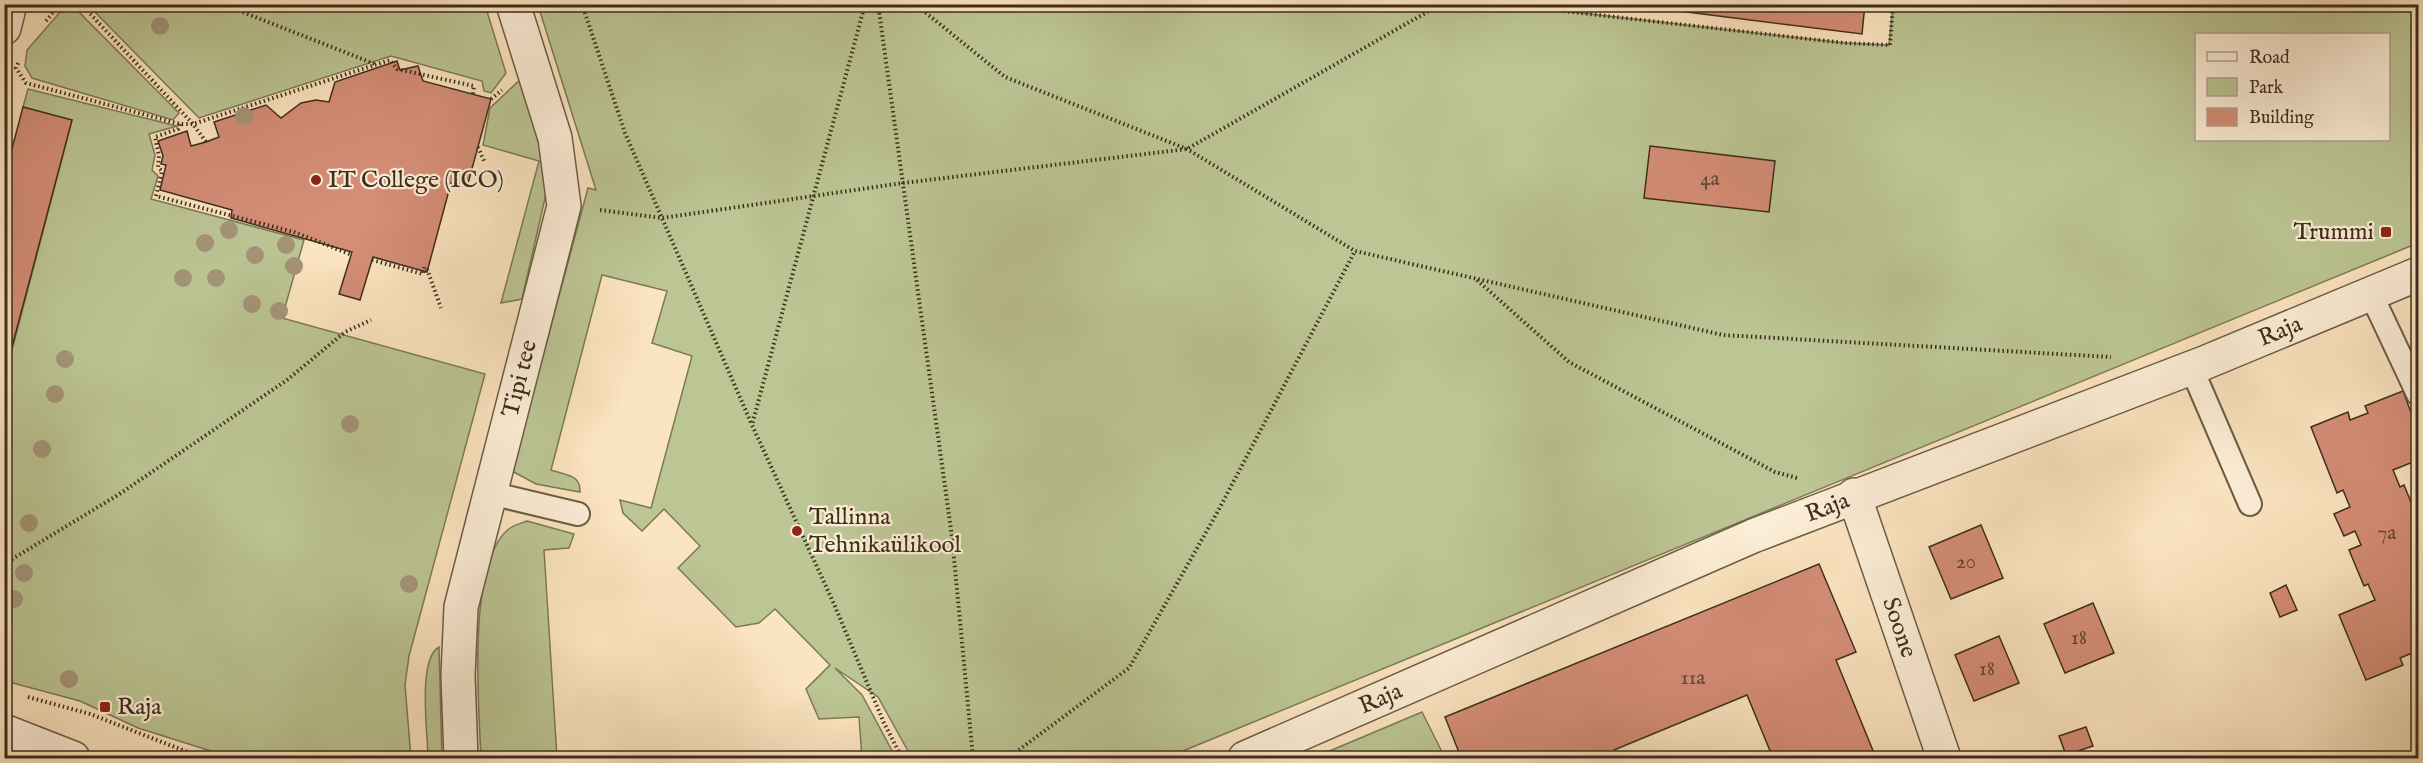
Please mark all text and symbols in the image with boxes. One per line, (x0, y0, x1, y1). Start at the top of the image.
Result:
legend (2195, 33, 2390, 141)
text: Road (2249, 47, 2290, 70)
text: Park (2249, 77, 2284, 100)
text: Building (2249, 107, 2314, 130)
place label: IT College (ICO) (328, 165, 504, 196)
house number: 4a (1700, 166, 1721, 193)
marker: IT College (ICO) (309, 173, 323, 187)
place label: Trummi (2294, 217, 2374, 248)
marker: Trummi (2379, 225, 2393, 239)
street label: Raja (2254, 308, 2307, 354)
street label: Tipi tee (495, 337, 544, 421)
street label: Raja (1801, 485, 1854, 530)
place label: Tallinna Tehnikaülikool (809, 502, 961, 561)
house number: 7a (2378, 520, 2397, 547)
marker: Tallinna Tehnikaülikool (790, 524, 804, 538)
house number: 20 (1956, 549, 1976, 576)
street label: Soone (1875, 593, 1924, 662)
house number: 18 (2071, 625, 2087, 652)
house number: 18 (1979, 656, 1995, 683)
house number: 11a (1681, 665, 1706, 692)
street label: Raja (1354, 675, 1408, 722)
place label: Raja (117, 692, 162, 723)
marker: Raja (98, 700, 112, 714)

